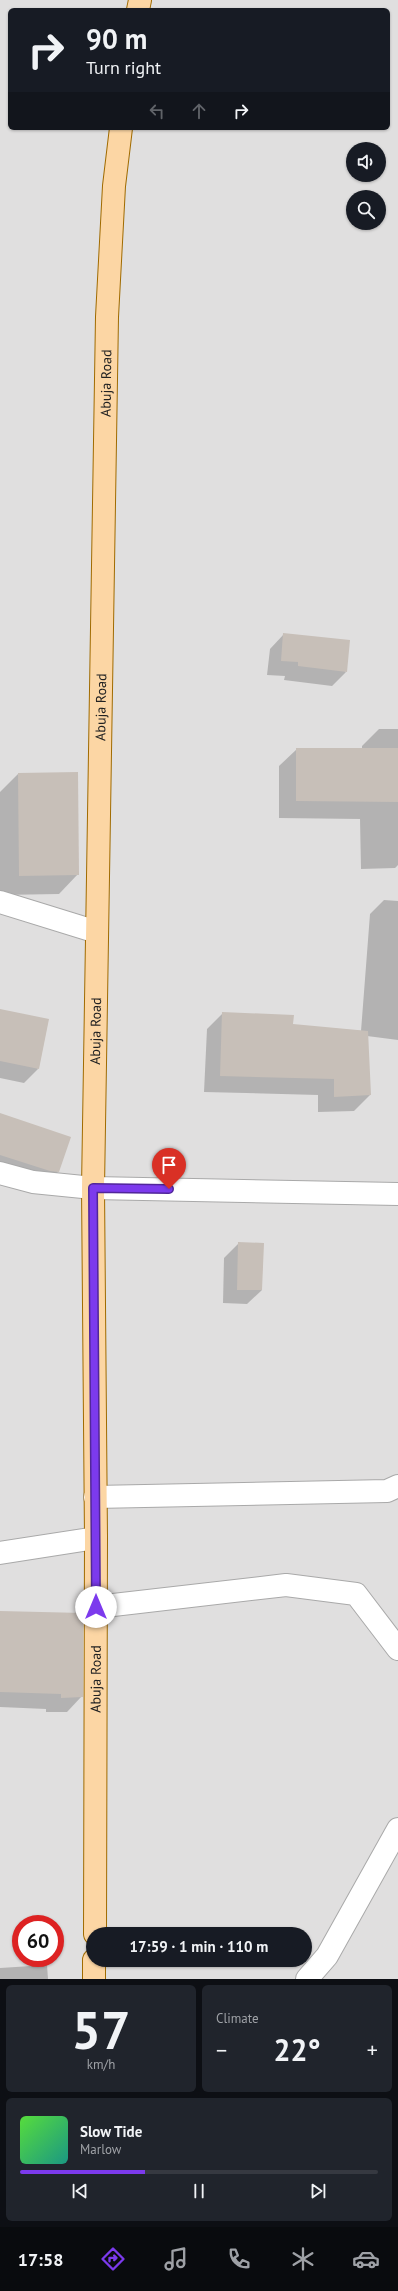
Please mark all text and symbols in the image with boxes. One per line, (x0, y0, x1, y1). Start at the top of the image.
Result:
text: 90 m (86, 20, 147, 57)
icon: right (20, 24, 72, 76)
text: Turn right (86, 56, 161, 79)
icon: left (146, 100, 168, 122)
icon: ahead (188, 100, 210, 122)
icon: right (230, 100, 252, 122)
map controls (346, 142, 386, 230)
button: sound (346, 142, 386, 182)
button: search (346, 190, 386, 230)
street label: Abuja Road (96, 349, 115, 417)
street label: Abuja Road (91, 673, 110, 741)
street label: Abuja Road (86, 997, 105, 1065)
pin (152, 1148, 186, 1189)
icon: arrive (158, 1154, 180, 1176)
position arrow (75, 1586, 117, 1628)
street label: Abuja Road (87, 1645, 105, 1713)
speed limit sign: 60 (12, 1915, 64, 1967)
text: 17:59 · 1 min · 110 m (130, 1937, 268, 1956)
text: 57 (72, 1996, 130, 2063)
text: Climate (216, 2010, 259, 2027)
text: 22° (273, 2030, 321, 2069)
text: − (216, 2036, 227, 2064)
text: + (367, 2036, 378, 2064)
text: km/h (87, 2056, 115, 2073)
text: Slow Tide (80, 2122, 142, 2141)
text: Marlow (80, 2141, 121, 2158)
icon: previous (69, 2180, 91, 2202)
icon: pause (188, 2180, 210, 2202)
icon: next (307, 2180, 329, 2202)
icon: directions (99, 2245, 127, 2273)
icon: music (162, 2245, 190, 2273)
icon: phone (225, 2245, 253, 2273)
icon: climate (289, 2245, 317, 2273)
icon: car (352, 2245, 380, 2273)
text: 17:58 (18, 2248, 63, 2271)

